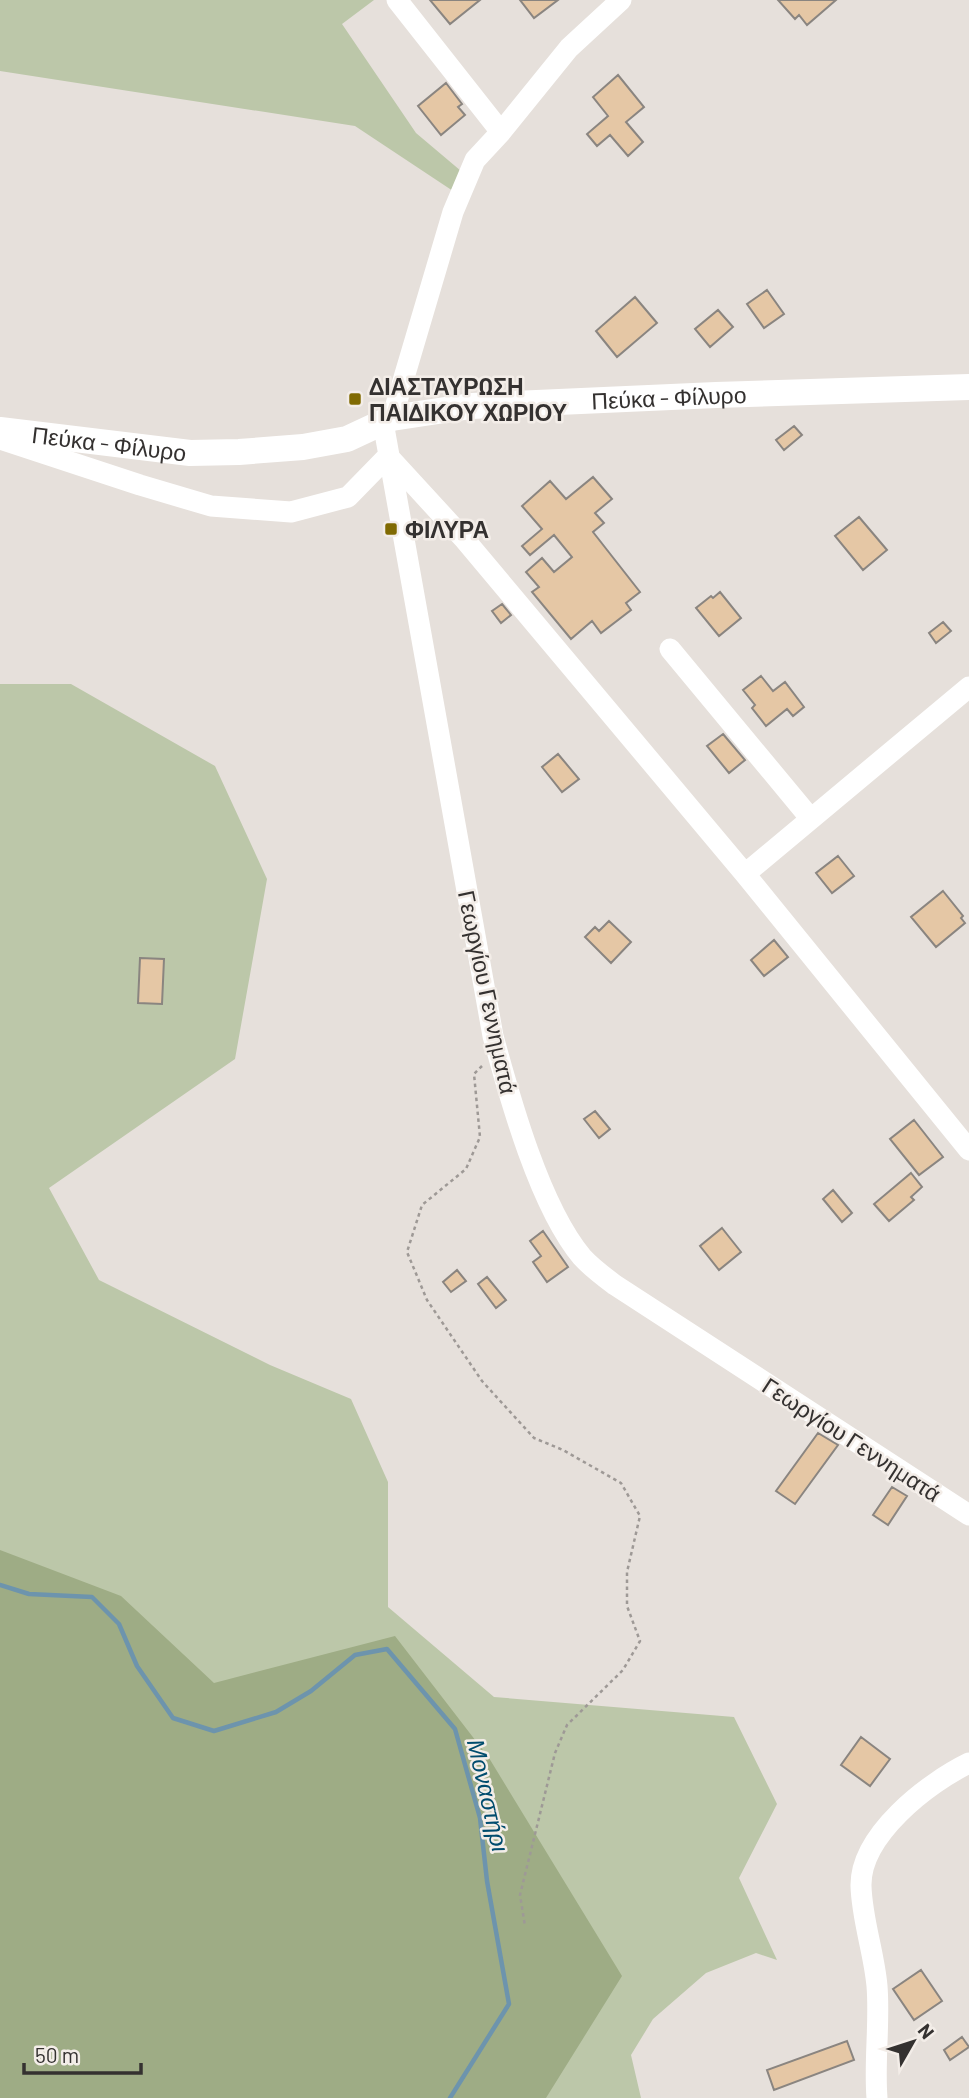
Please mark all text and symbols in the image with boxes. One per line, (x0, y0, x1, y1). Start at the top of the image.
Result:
place label: ΔΙΑΣΤΑΥΡΩΣΗ ΠΑΙΔΙΚΟΥ ΧΩΡΙΟΥ (369, 372, 567, 426)
street label: Πεύκα - Φίλυρο (591, 380, 747, 415)
marker: ΔΙΑΣΤΑΥΡΩΣΗ ΠΑΙΔΙΚΟΥ ΧΩΡΙΟΥ (347, 391, 363, 407)
street label: Πεύκα - Φίλυρο (30, 420, 188, 466)
place label: ΦΙΛΥΡΑ (405, 515, 489, 543)
marker: ΦΙΛΥΡΑ (383, 521, 399, 537)
street label: Γεωργίου Γεννηματά (453, 888, 523, 1096)
street label: Γεωργίου Γεννηματά (758, 1371, 946, 1507)
water label: Μοναστήρι (462, 1736, 516, 1854)
north arrow (878, 2007, 948, 2077)
text: N (914, 2019, 940, 2043)
scale bar (24, 2032, 142, 2076)
text: 50 m (35, 2042, 79, 2067)

